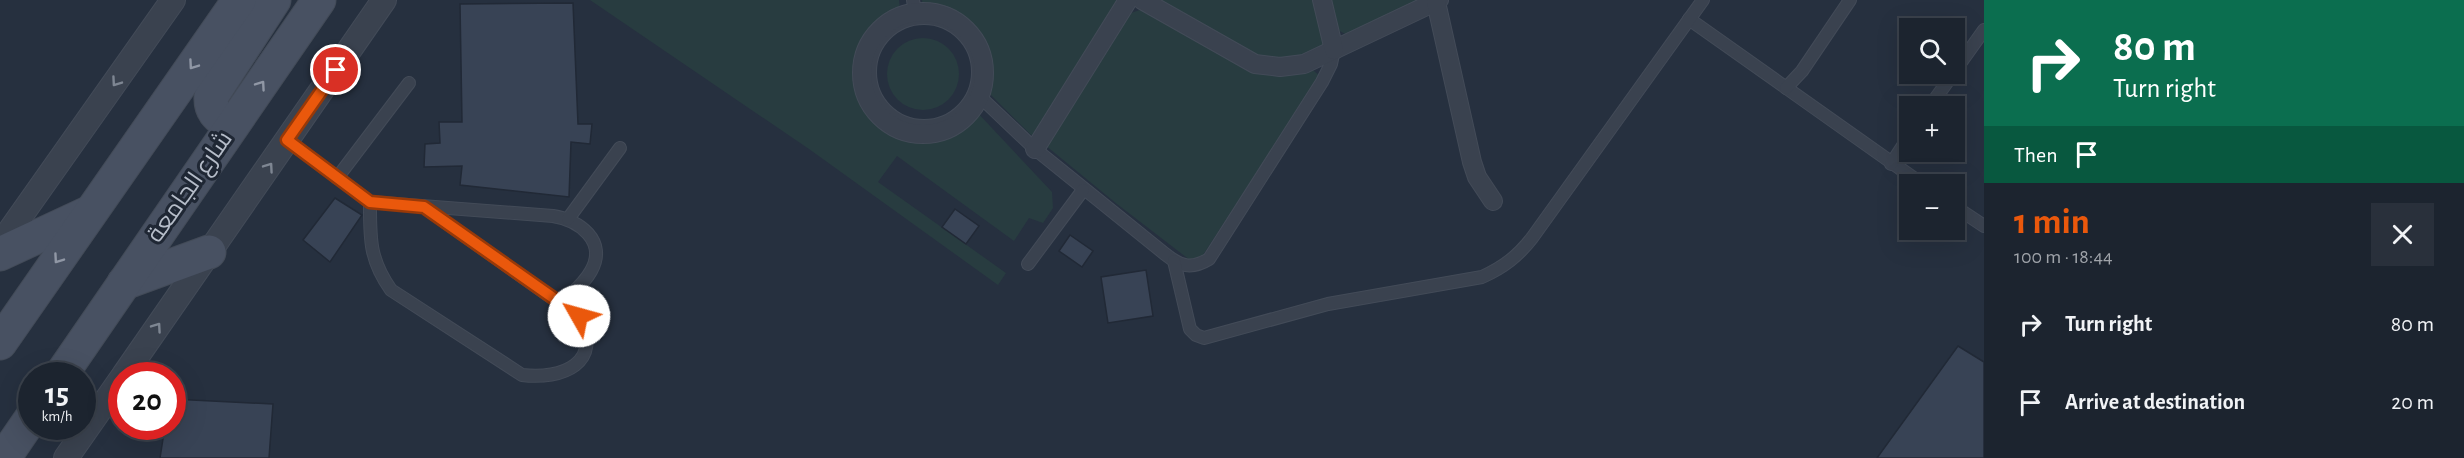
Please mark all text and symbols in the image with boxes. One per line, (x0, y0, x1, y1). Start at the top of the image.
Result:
map controls (1899, 18, 1965, 240)
button: search (1899, 18, 1965, 84)
icon: right (2014, 24, 2092, 102)
text: 80 m (2113, 26, 2196, 68)
pin (310, 44, 361, 95)
icon: arrive (319, 53, 352, 86)
one-way arrow (189, 58, 200, 69)
text: Turn right (2113, 75, 2216, 102)
one-way arrow (112, 76, 123, 87)
one-way arrow (254, 80, 265, 91)
button: + (1899, 96, 1965, 162)
street label: شارع الجامعة (142, 126, 239, 249)
icon: arrive (2070, 138, 2103, 171)
text: Then (2014, 144, 2058, 166)
one-way arrow (262, 163, 273, 174)
button: − (1899, 174, 1965, 240)
button: close (2371, 203, 2434, 266)
text: 1 min (2014, 204, 2090, 240)
text: 100 m · 18:44 (2014, 247, 2113, 267)
one-way arrow (54, 252, 65, 263)
position arrow (547, 284, 611, 348)
icon: right (2014, 308, 2047, 341)
text: Turn right (2065, 313, 2152, 335)
text: 80 m (2391, 313, 2434, 335)
one-way arrow (150, 323, 161, 334)
speed limit sign: 20 (108, 362, 186, 440)
text: 15 (45, 379, 69, 409)
icon: arrive (2014, 386, 2047, 419)
text: Arrive at destination (2065, 391, 2245, 413)
text: 20 m (2391, 391, 2434, 413)
text: km/h (42, 409, 72, 424)

